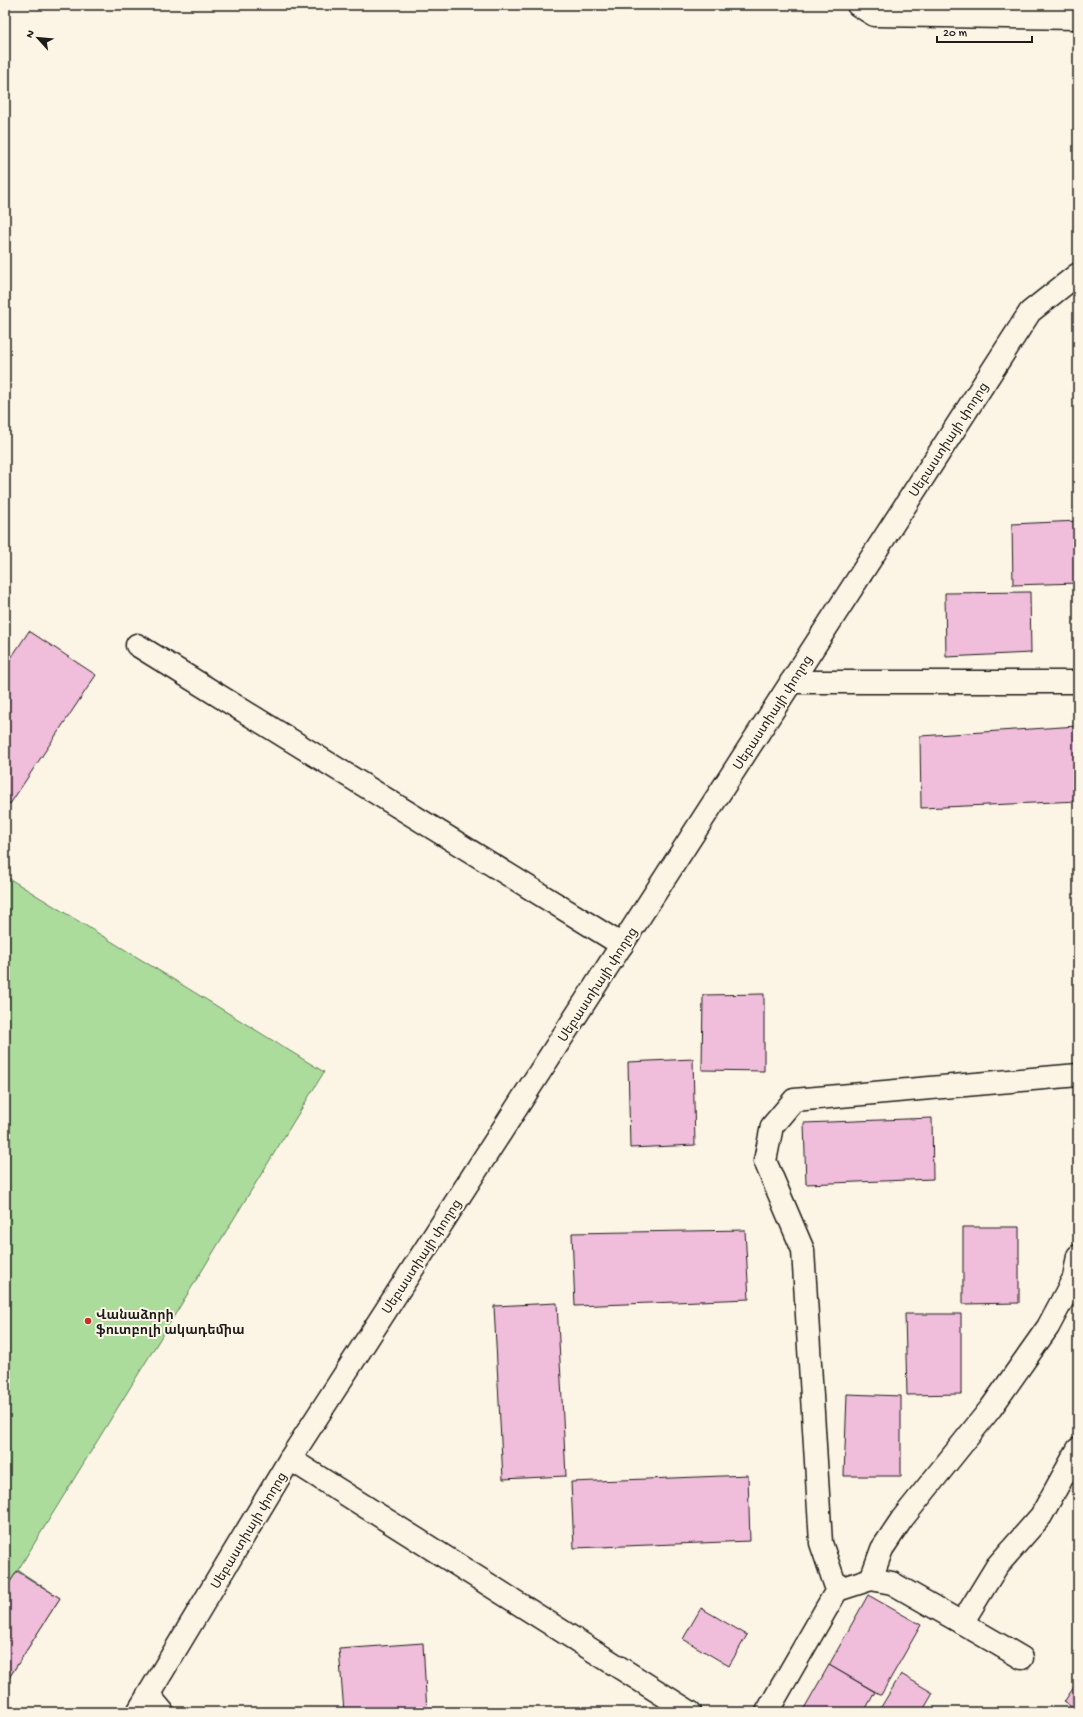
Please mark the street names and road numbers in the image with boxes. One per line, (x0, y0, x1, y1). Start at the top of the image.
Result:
street label: Սեբաստիայի փողոց (907, 380, 993, 500)
street label: Սեբաստիայի փողոց (731, 653, 817, 773)
street label: Սեբաստիայի փողոց (556, 925, 642, 1045)
street label: Սեբաստիայի փողոց (380, 1197, 466, 1317)
street label: Սեբաստիայի փողոց (208, 1470, 291, 1592)

